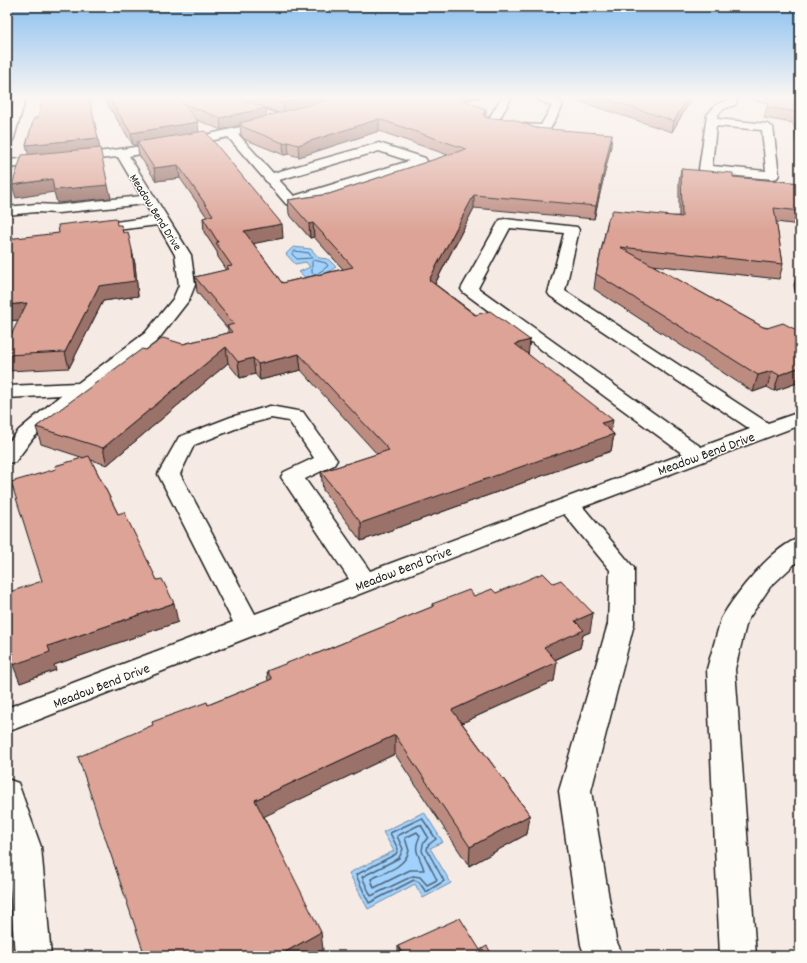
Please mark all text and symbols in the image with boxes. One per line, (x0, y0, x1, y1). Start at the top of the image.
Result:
street label: Meadow Bend Drive (124, 171, 185, 254)
street label: Meadow Bend Drive (655, 428, 758, 482)
street label: Meadow Bend Drive (353, 542, 455, 597)
street label: Meadow Bend Drive (51, 659, 153, 714)

